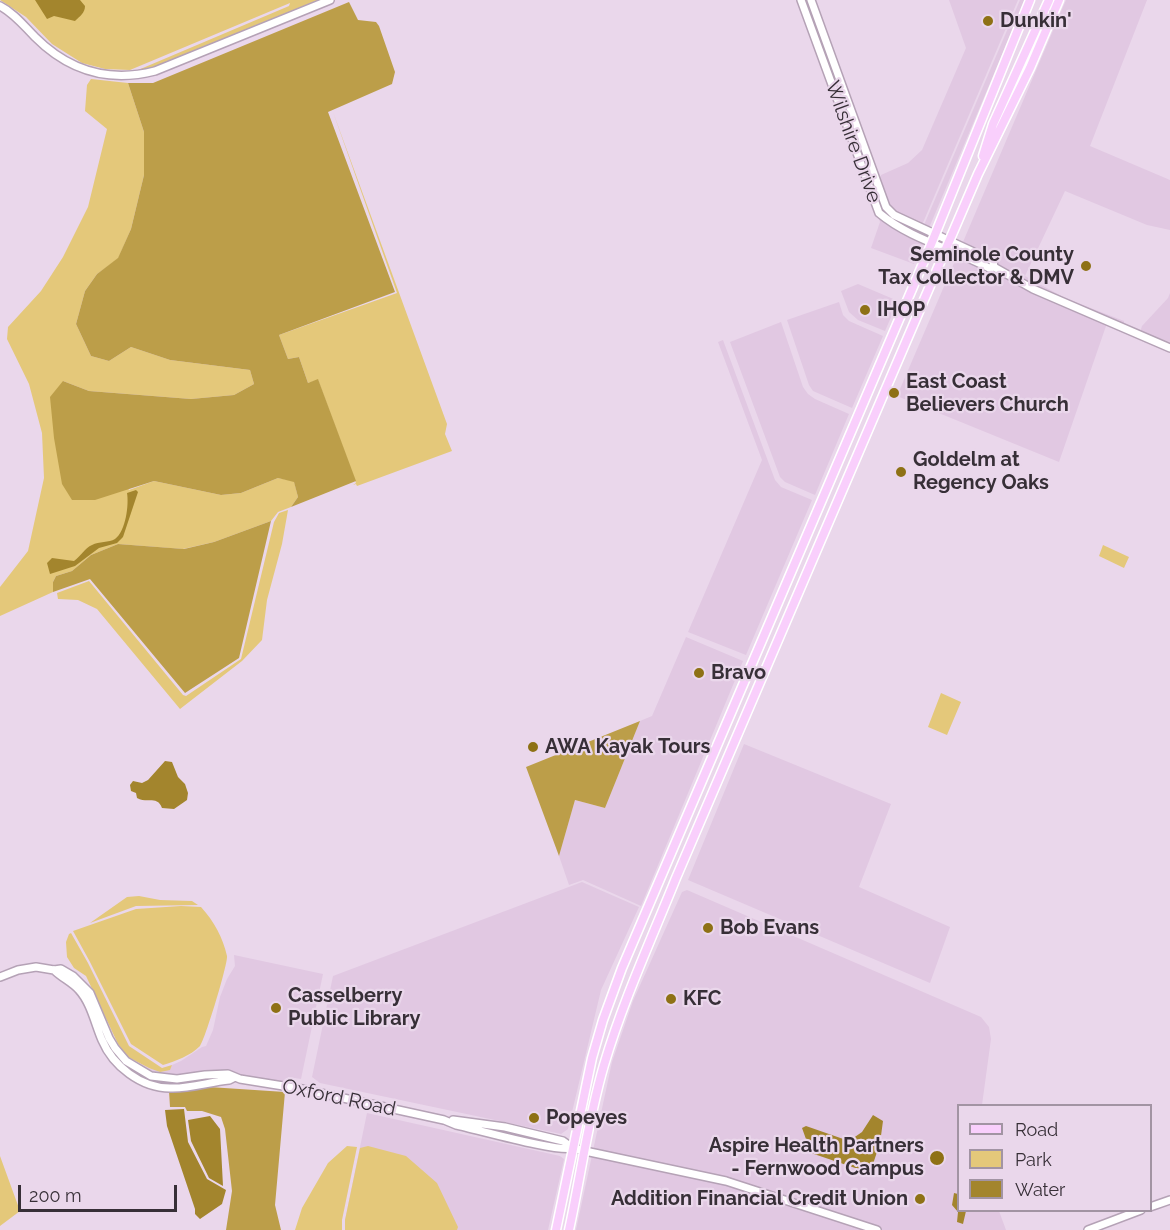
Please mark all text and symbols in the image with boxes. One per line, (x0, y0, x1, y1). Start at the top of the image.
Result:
place label: Dunkin' (1000, 9, 1072, 33)
marker: Dunkin' (981, 14, 995, 28)
street label: Wilshire Drive (820, 78, 886, 206)
place label: Seminole County Tax Collector & DMV (878, 243, 1074, 290)
marker: Seminole County Tax Collector & DMV (1079, 259, 1093, 273)
place label: IHOP (877, 298, 925, 322)
marker: IHOP (858, 303, 872, 317)
place label: East Coast Believers Church (906, 370, 1069, 417)
marker: East Coast Believers Church (887, 386, 901, 400)
place label: Goldelm at Regency Oaks (913, 448, 1049, 495)
marker: Goldelm at Regency Oaks (894, 465, 908, 479)
place label: Bravo (711, 661, 766, 685)
marker: Bravo (692, 666, 706, 680)
place label: AWA Kayak Tours (545, 735, 710, 759)
marker: AWA Kayak Tours (526, 740, 540, 754)
place label: Bob Evans (720, 916, 819, 940)
marker: Bob Evans (701, 921, 715, 935)
place label: Casselberry Public Library (288, 984, 420, 1031)
place label: KFC (683, 987, 721, 1011)
marker: KFC (664, 992, 678, 1006)
marker: Casselberry Public Library (269, 1001, 283, 1015)
street label: Oxford Road (280, 1074, 398, 1122)
legend (957, 1104, 1152, 1212)
place label: Popeyes (546, 1106, 627, 1130)
marker: Popeyes (527, 1111, 541, 1125)
text: Road (1015, 1119, 1058, 1140)
place label: Aspire Health Partners - Fernwood Campus (709, 1134, 924, 1181)
marker: Aspire Health Partners - Fernwood Campus (928, 1149, 946, 1167)
text: Park (1015, 1149, 1052, 1170)
scale bar (21, 1173, 180, 1211)
text: Water (1015, 1179, 1065, 1200)
text: 200 m (29, 1185, 82, 1206)
place label: Addition Financial Credit Union (611, 1187, 908, 1211)
marker: Addition Financial Credit Union (913, 1192, 927, 1206)

